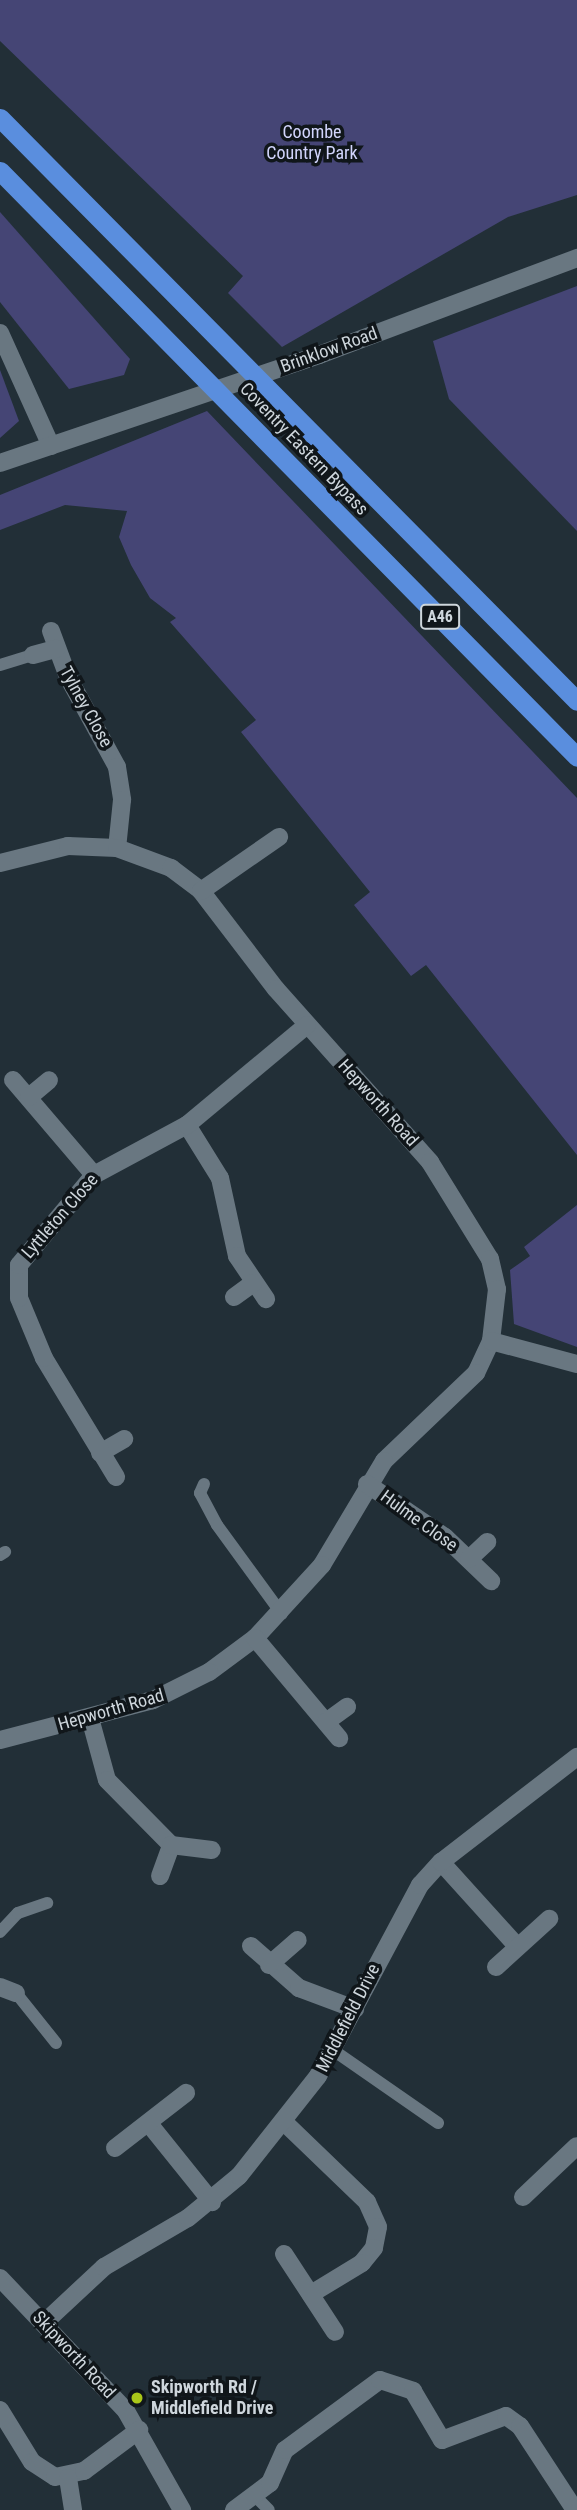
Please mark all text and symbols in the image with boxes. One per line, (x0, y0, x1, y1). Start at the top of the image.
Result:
park label: Coombe Country Park (266, 122, 358, 164)
street label: Brinklow Road (278, 323, 380, 377)
street label: Coventry Eastern Bypass (235, 378, 373, 520)
road number: A46 (419, 604, 461, 630)
street label: Tylney Close (55, 663, 117, 751)
street label: Hepworth Road (333, 1055, 423, 1151)
street label: Lyttleton Close (17, 1169, 103, 1263)
street label: Hulme Close (376, 1486, 462, 1556)
street label: Hepworth Road (55, 1685, 167, 1735)
street label: Middlefield Drive (311, 1960, 385, 2076)
street label: Skipworth Road (28, 2307, 120, 2403)
place label: Skipworth Rd / Middlefield Drive (151, 2377, 273, 2420)
marker: Skipworth Rd / Middlefield Drive (129, 2390, 145, 2406)

